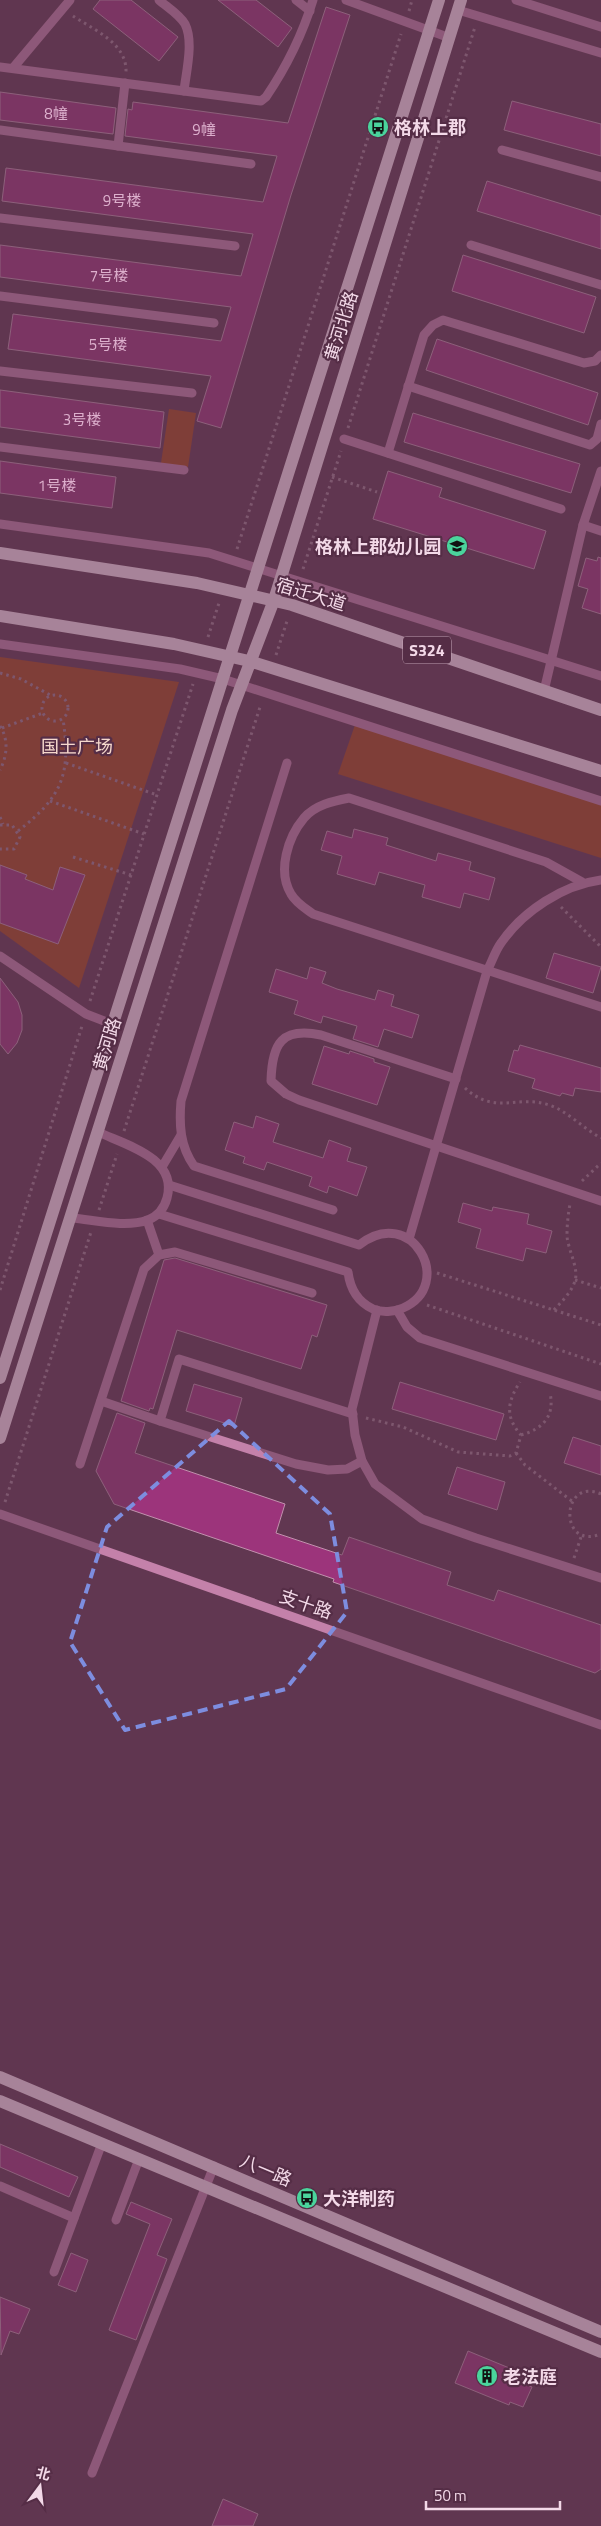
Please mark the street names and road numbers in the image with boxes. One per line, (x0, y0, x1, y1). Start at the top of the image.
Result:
street label: 黄河北路 (318, 288, 364, 364)
street label: 宿迁大道 (273, 571, 349, 617)
road number: S324 (403, 636, 451, 664)
street label: 黄河路 (86, 1014, 128, 1074)
street label: 支十路 (276, 1582, 336, 1626)
street label: 八一路 (236, 2147, 296, 2193)

